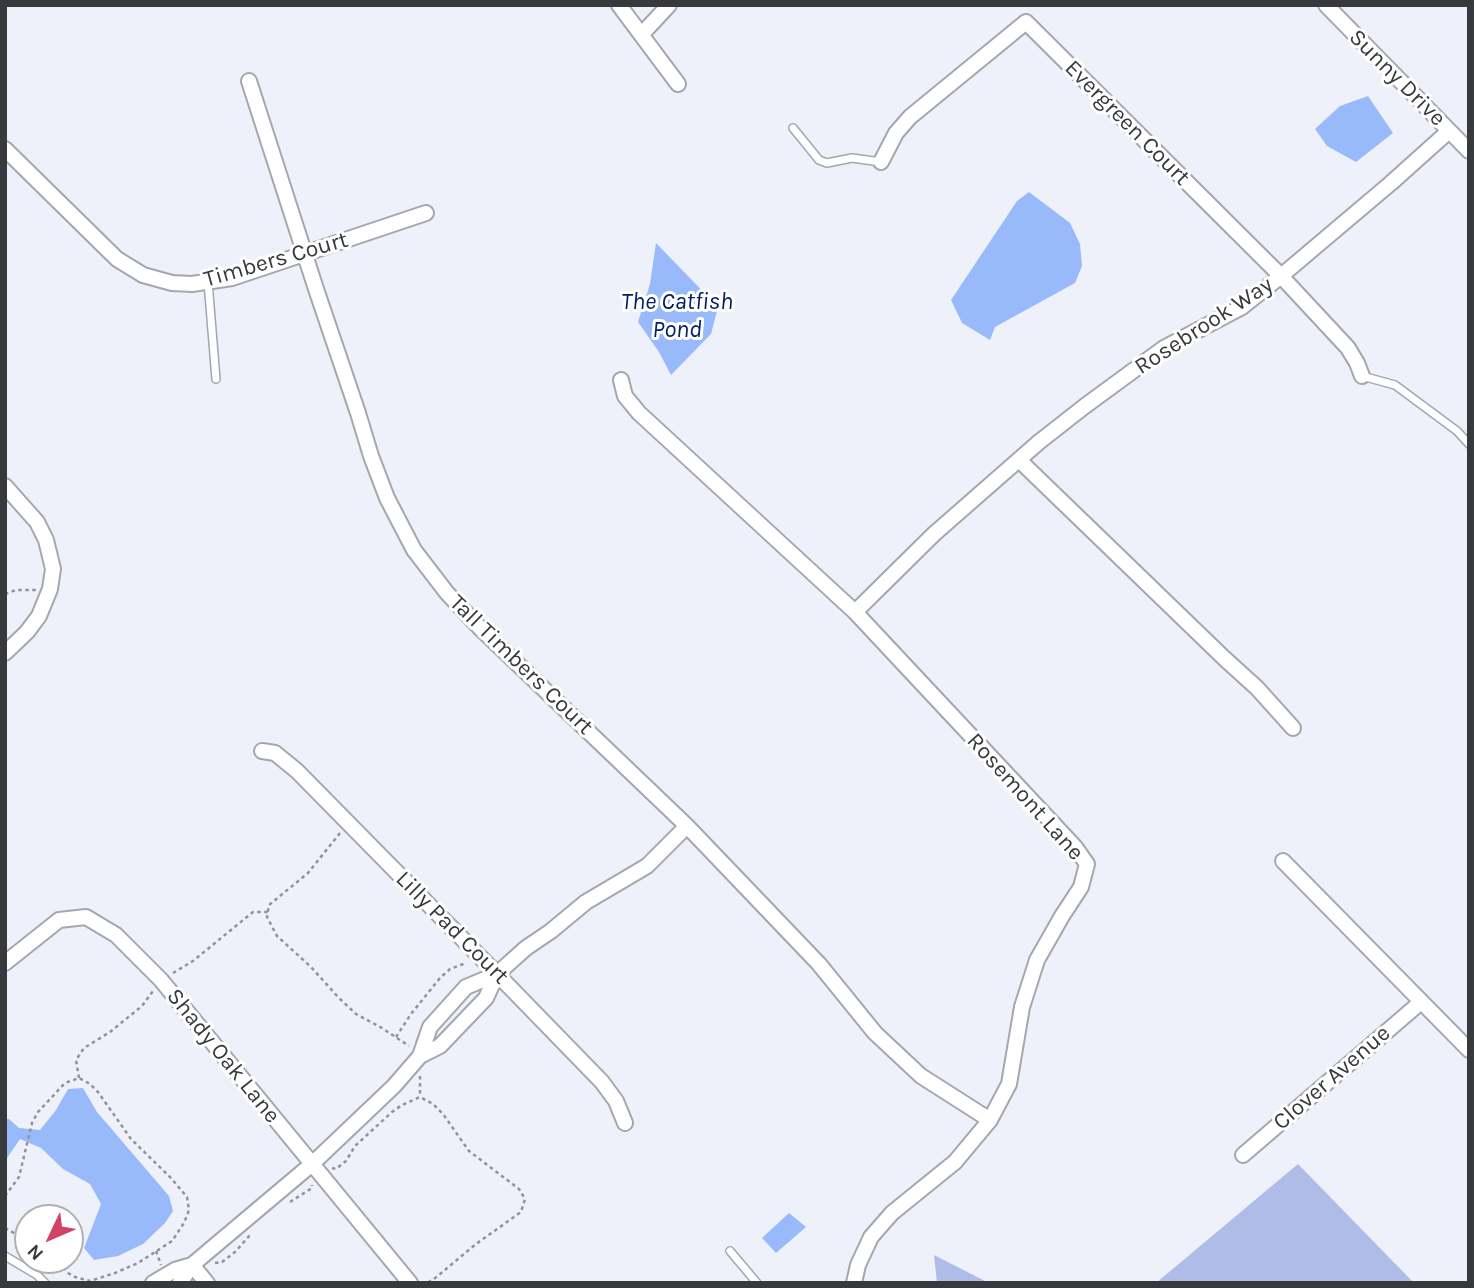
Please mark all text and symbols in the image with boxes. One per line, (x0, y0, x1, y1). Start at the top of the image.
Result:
street label: Sunny Drive (1343, 24, 1451, 132)
street label: Evergreen Court (1059, 55, 1195, 191)
street label: Timbers Court (201, 226, 351, 294)
street label: Rosebrook Way (1130, 271, 1278, 381)
water label: The Catfish Pond (621, 288, 733, 344)
street label: Tall Timbers Court (443, 589, 599, 741)
street label: Rosemont Lane (961, 728, 1089, 866)
street label: Lilly Pad Court (390, 866, 514, 990)
street label: Shady Oak Lane (160, 983, 286, 1129)
street label: Clover Avenue (1268, 1020, 1396, 1136)
north arrow (14, 1204, 84, 1274)
text: N (23, 1240, 48, 1265)

